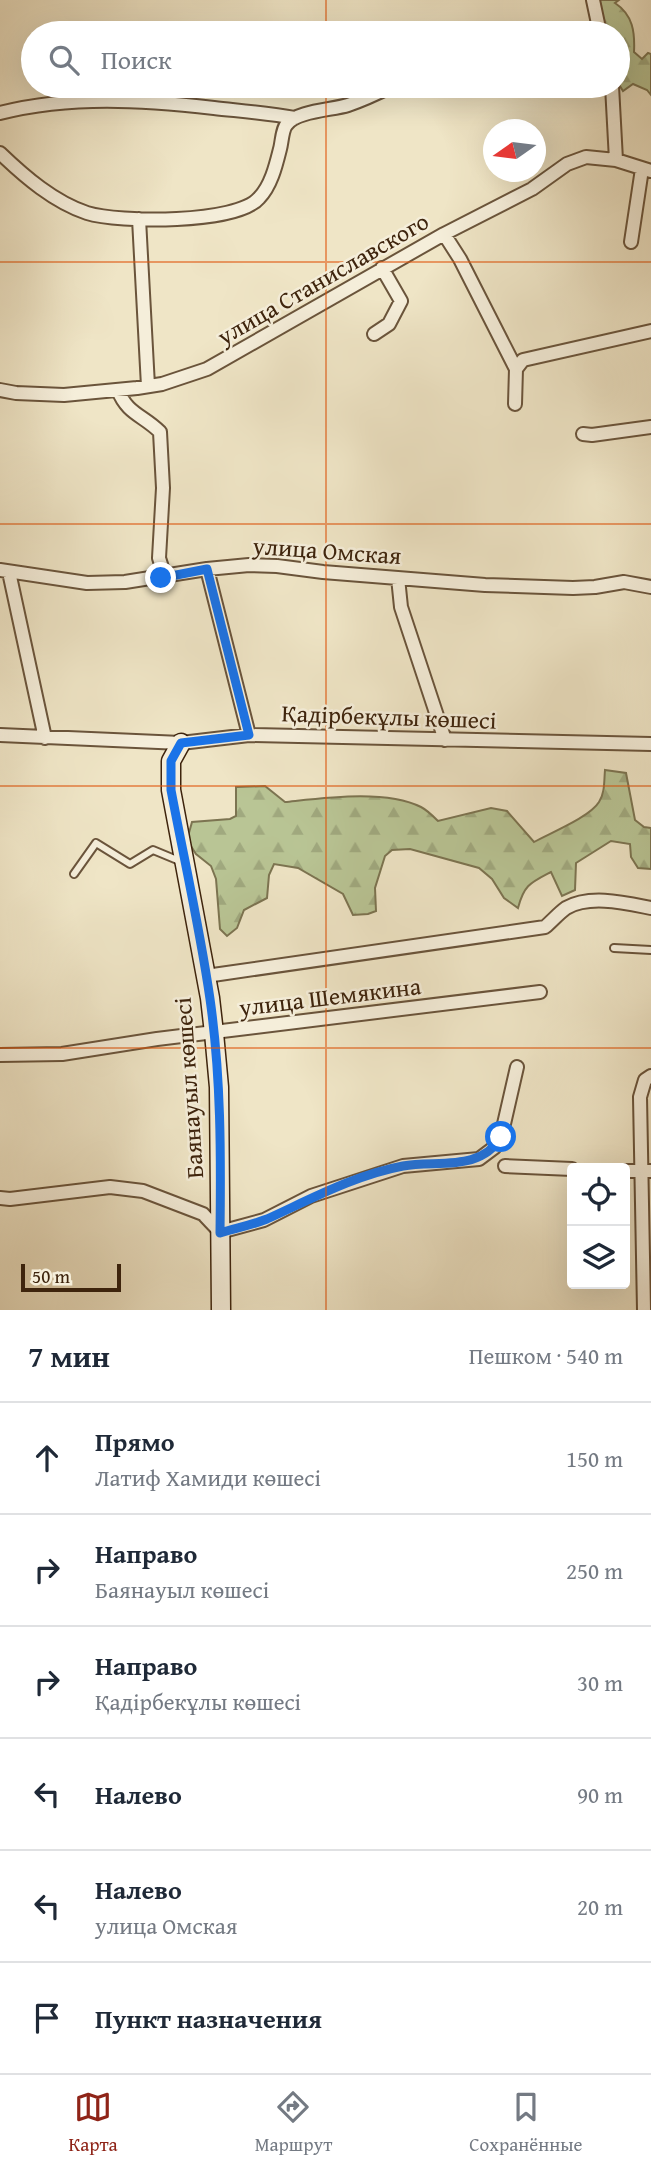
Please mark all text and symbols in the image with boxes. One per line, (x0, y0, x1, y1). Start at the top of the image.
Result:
search box (21, 21, 630, 98)
text: Поиск (101, 40, 172, 79)
icon: search (45, 41, 83, 79)
north arrow (483, 119, 546, 182)
street label: улица Станиславского (210, 204, 435, 354)
street label: улица Омская (251, 528, 402, 573)
route end (145, 562, 176, 593)
street label: Қадірбекұлы көшесі (281, 695, 497, 738)
street label: улица Шемякина (236, 968, 423, 1025)
street label: Баянауыл көшесі (165, 996, 212, 1180)
route start (485, 1121, 516, 1152)
map controls (567, 1163, 630, 1289)
button: locate (567, 1163, 630, 1226)
button: layers (567, 1226, 630, 1289)
scale bar (21, 1261, 121, 1293)
text: 50 m (32, 1262, 70, 1290)
text: 7 мин (28, 1334, 110, 1378)
text: Пешком · 540 m (469, 1339, 623, 1372)
text: Прямо (95, 1422, 175, 1461)
icon: ahead (28, 1439, 66, 1477)
text: 150 m (566, 1442, 623, 1475)
text: Латиф Хамиди көшесі (95, 1461, 321, 1494)
text: Направо (95, 1534, 197, 1573)
icon: right (28, 1551, 66, 1589)
text: 250 m (566, 1554, 623, 1587)
text: Баянауыл көшесі (95, 1573, 269, 1606)
text: Направо (95, 1646, 197, 1685)
icon: right (28, 1663, 66, 1701)
text: 30 m (577, 1666, 623, 1699)
text: Қадірбекұлы көшесі (95, 1685, 301, 1718)
icon: left (28, 1775, 66, 1813)
text: Налево (95, 1775, 182, 1814)
text: 90 m (577, 1778, 623, 1811)
text: Налево (95, 1870, 182, 1909)
icon: left (28, 1887, 66, 1925)
text: 20 m (577, 1890, 623, 1923)
text: улица Омская (95, 1909, 237, 1942)
icon: arrive (28, 1999, 66, 2037)
text: Пункт назначения (95, 1999, 322, 2038)
tab: Карта (68, 2088, 118, 2158)
tab: Маршрут (255, 2088, 332, 2158)
tab: Сохранённые (469, 2088, 582, 2158)

